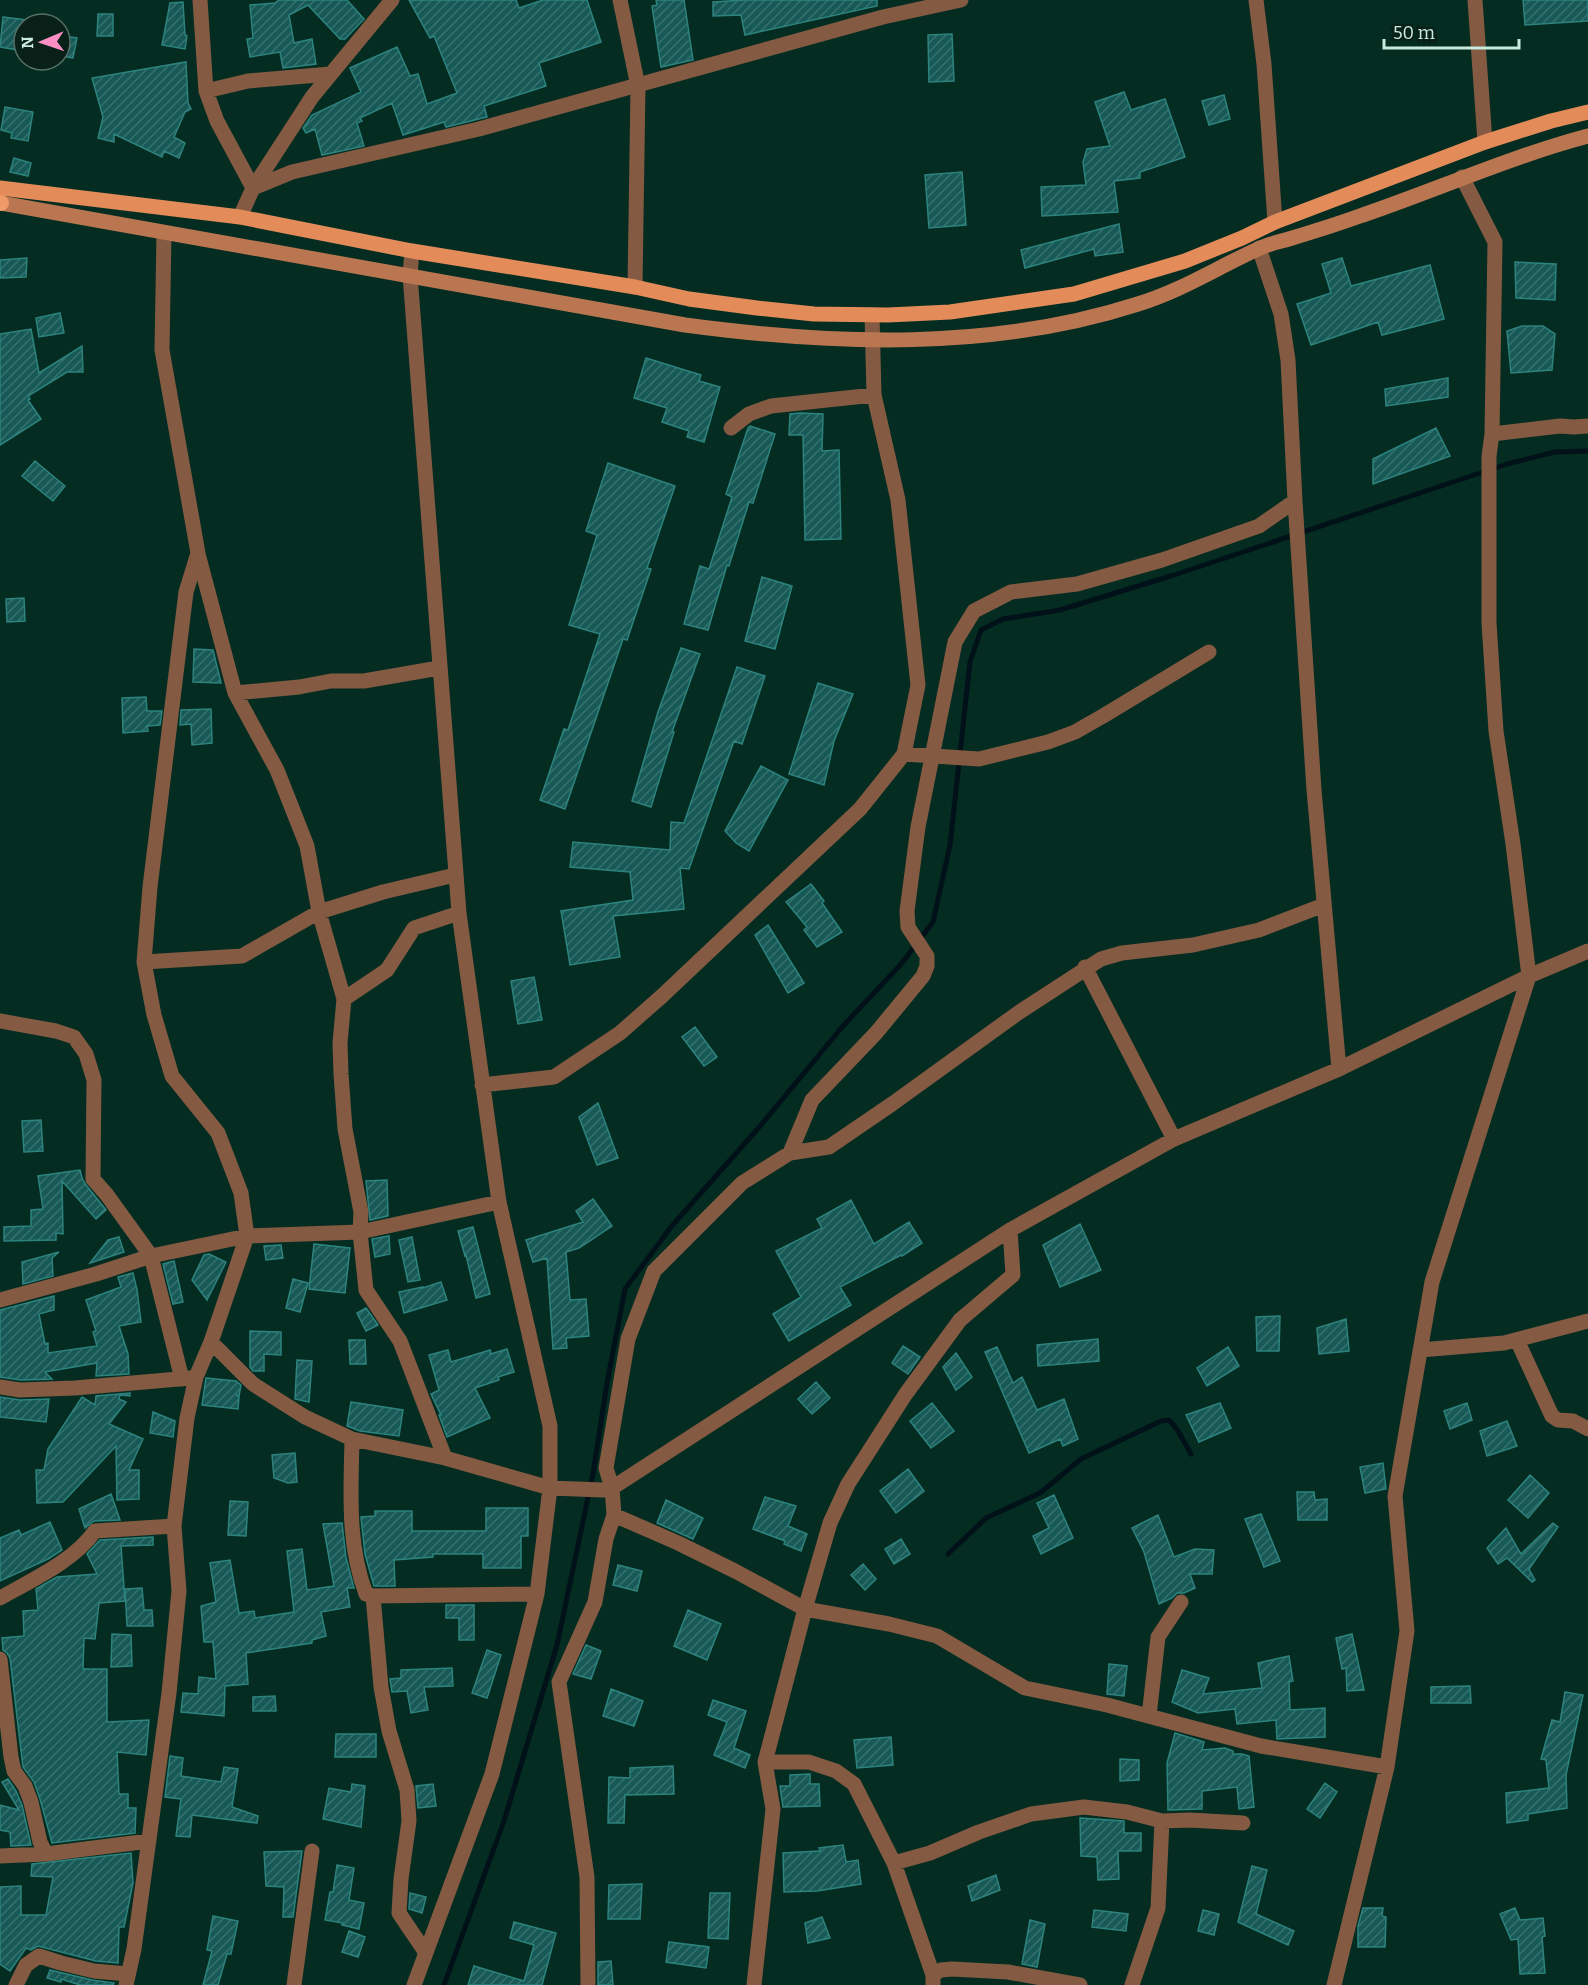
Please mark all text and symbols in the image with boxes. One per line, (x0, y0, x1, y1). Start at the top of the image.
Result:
north arrow (12, 12, 72, 72)
scale bar (1384, 12, 1519, 50)
text: 50 m (1393, 22, 1435, 44)
text: N (18, 36, 37, 49)

